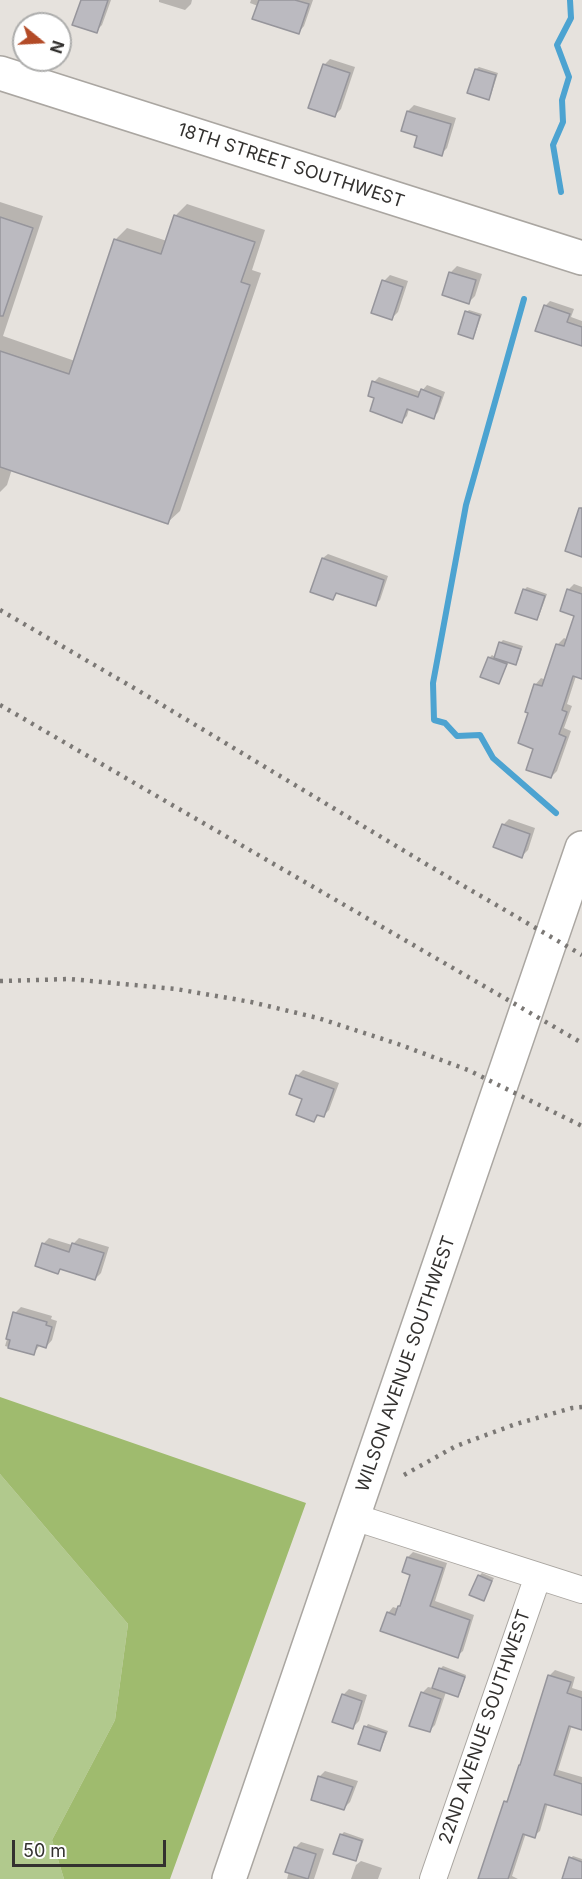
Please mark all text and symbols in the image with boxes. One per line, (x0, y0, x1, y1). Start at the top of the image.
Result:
north arrow (12, 12, 72, 72)
text: N (46, 38, 69, 56)
street label: 18TH STREET SOUTHWEST (175, 119, 407, 213)
street label: WILSON AVENUE SOUTHWEST (352, 1233, 460, 1495)
street label: 22ND AVENUE SOUTHWEST (435, 1607, 535, 1847)
scale bar (15, 1828, 170, 1866)
text: 50 m (23, 1840, 66, 1861)

